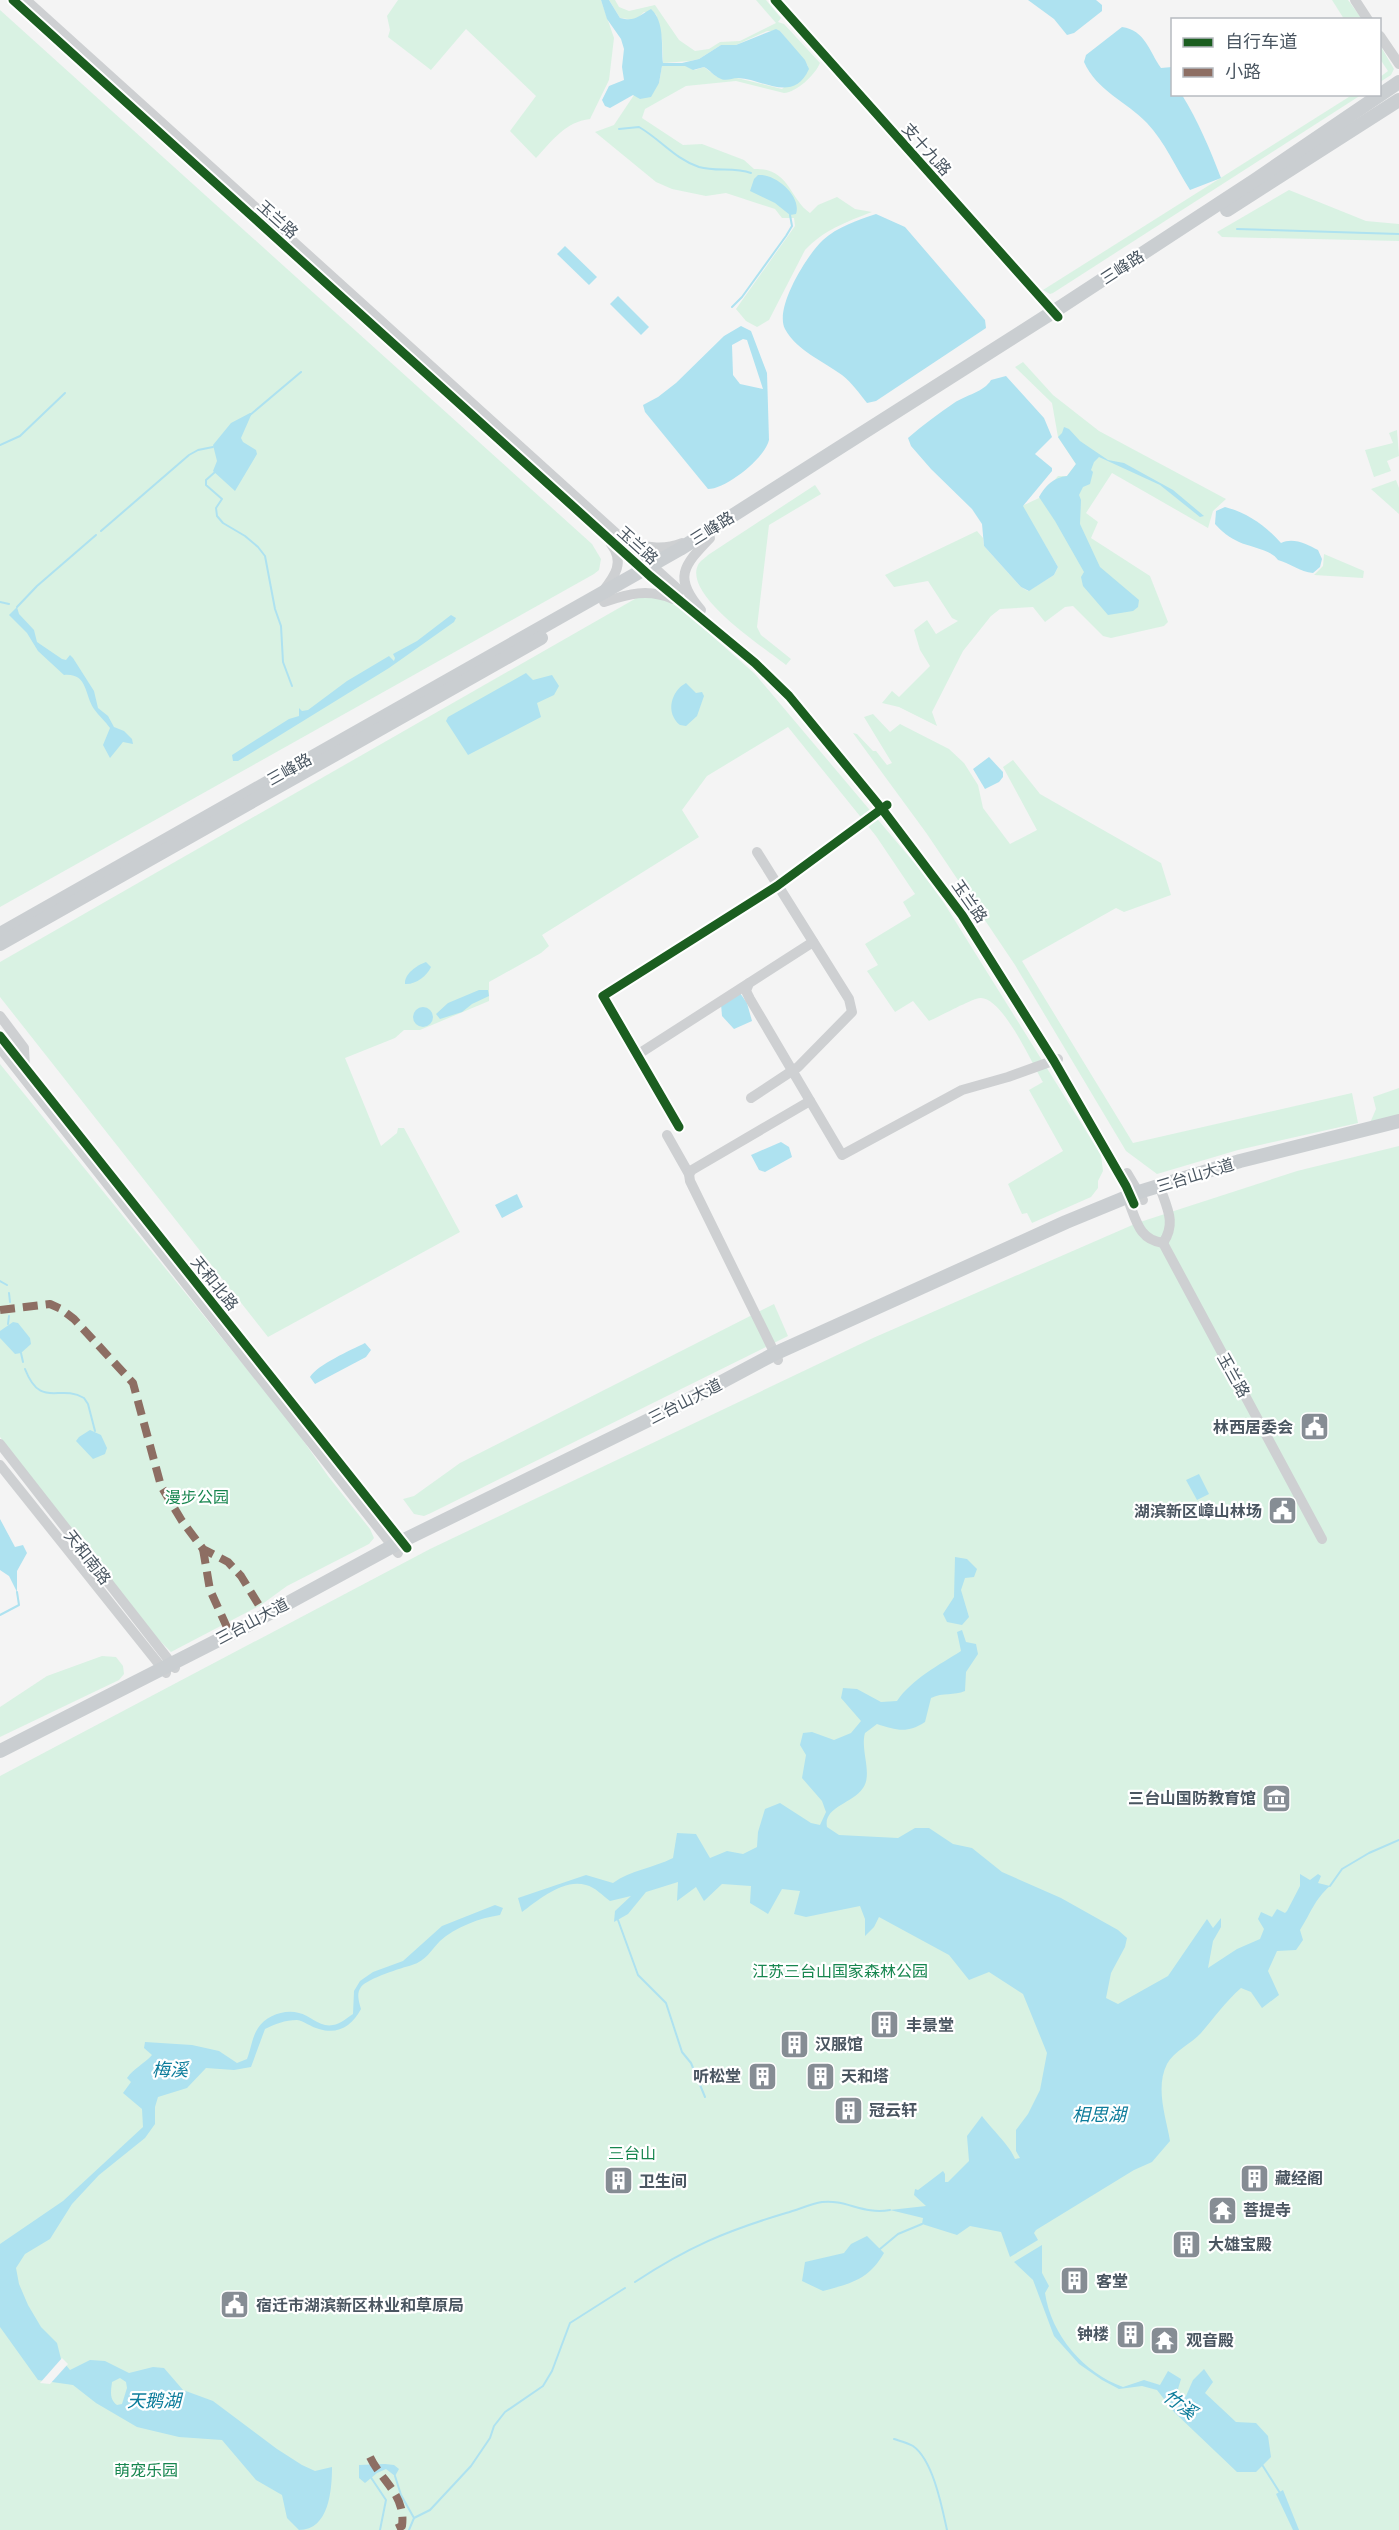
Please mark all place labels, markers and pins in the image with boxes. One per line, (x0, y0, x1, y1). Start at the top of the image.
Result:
public building icon: 林西居委会 (1298, 1411, 1330, 1443)
place label: 林西居委会 (1213, 1417, 1293, 1437)
public building icon: 湖滨新区嶂山林场 (1267, 1495, 1299, 1527)
place label: 湖滨新区嶂山林场 (1134, 1501, 1262, 1521)
museum icon: 三台山国防教育馆 (1261, 1782, 1293, 1814)
place label: 三台山国防教育馆 (1128, 1788, 1256, 1808)
building icon: 丰景堂 (869, 2009, 901, 2041)
place label: 丰景堂 (906, 2015, 954, 2035)
building icon: 汉服馆 (778, 2028, 810, 2060)
place label: 汉服馆 (815, 2034, 863, 2054)
building icon: 听松堂 (746, 2060, 778, 2092)
building icon: 天和塔 (804, 2060, 836, 2092)
place label: 听松堂 (693, 2066, 741, 2086)
place label: 天和塔 (841, 2066, 889, 2086)
building icon: 冠云轩 (832, 2094, 864, 2126)
place label: 冠云轩 (869, 2100, 917, 2120)
building icon: 藏经阁 (1238, 2162, 1270, 2194)
building icon: 卫生间 (602, 2165, 634, 2197)
place label: 藏经阁 (1275, 2168, 1323, 2188)
place label: 卫生间 (639, 2171, 687, 2191)
temple icon: 菩提寺 (1206, 2194, 1238, 2226)
place label: 菩提寺 (1243, 2200, 1291, 2220)
building icon: 大雄宝殿 (1171, 2228, 1203, 2260)
place label: 大雄宝殿 (1208, 2234, 1272, 2254)
building icon: 客堂 (1059, 2265, 1091, 2297)
place label: 客堂 (1096, 2271, 1128, 2291)
public building icon: 宿迁市湖滨新区林业和草原局 (219, 2289, 251, 2321)
place label: 宿迁市湖滨新区林业和草原局 (256, 2295, 464, 2315)
building icon: 钟楼 (1114, 2318, 1146, 2350)
place label: 钟楼 (1077, 2324, 1109, 2344)
temple icon: 观音殿 (1149, 2324, 1181, 2356)
place label: 观音殿 (1186, 2330, 1234, 2350)

